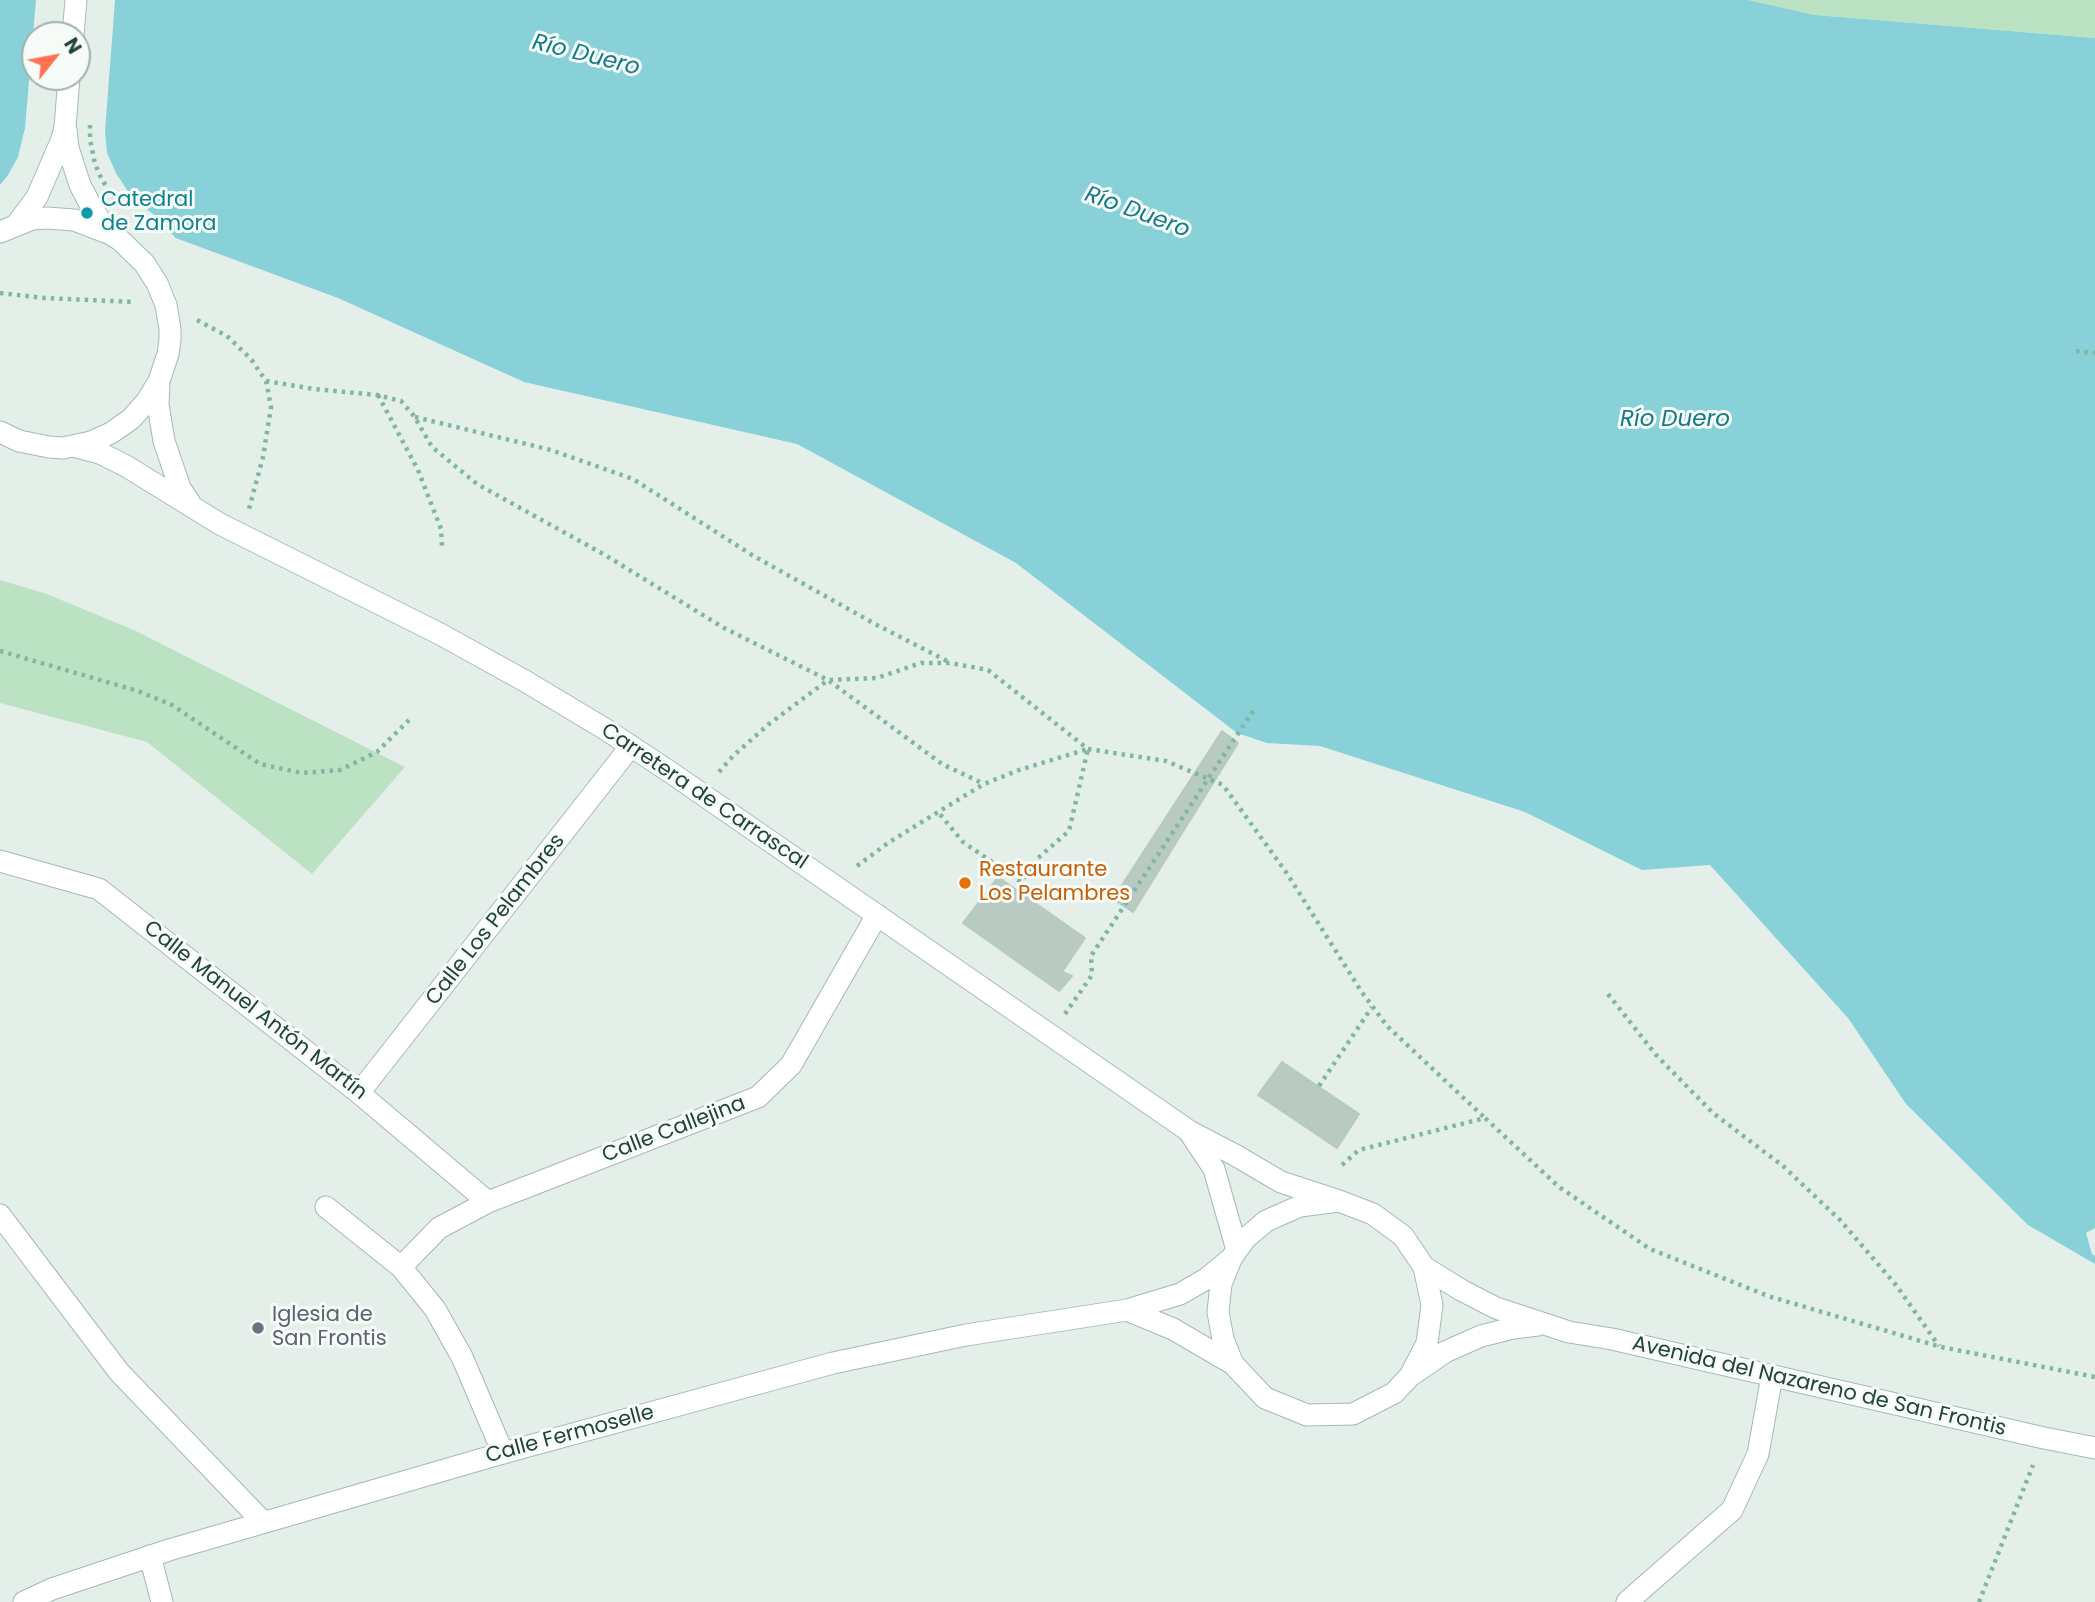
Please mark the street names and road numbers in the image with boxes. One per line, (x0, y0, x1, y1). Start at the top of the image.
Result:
street label: Carretera de Carrascal (596, 718, 812, 876)
street label: Calle Los Pelambres (421, 829, 571, 1011)
street label: Calle Manuel Antón Martín (138, 916, 372, 1106)
street label: Calle Callejina (599, 1091, 749, 1169)
street label: Avenida del Nazareno de San Frontis (1630, 1332, 2008, 1442)
street label: Calle Fermoselle (483, 1400, 657, 1470)

